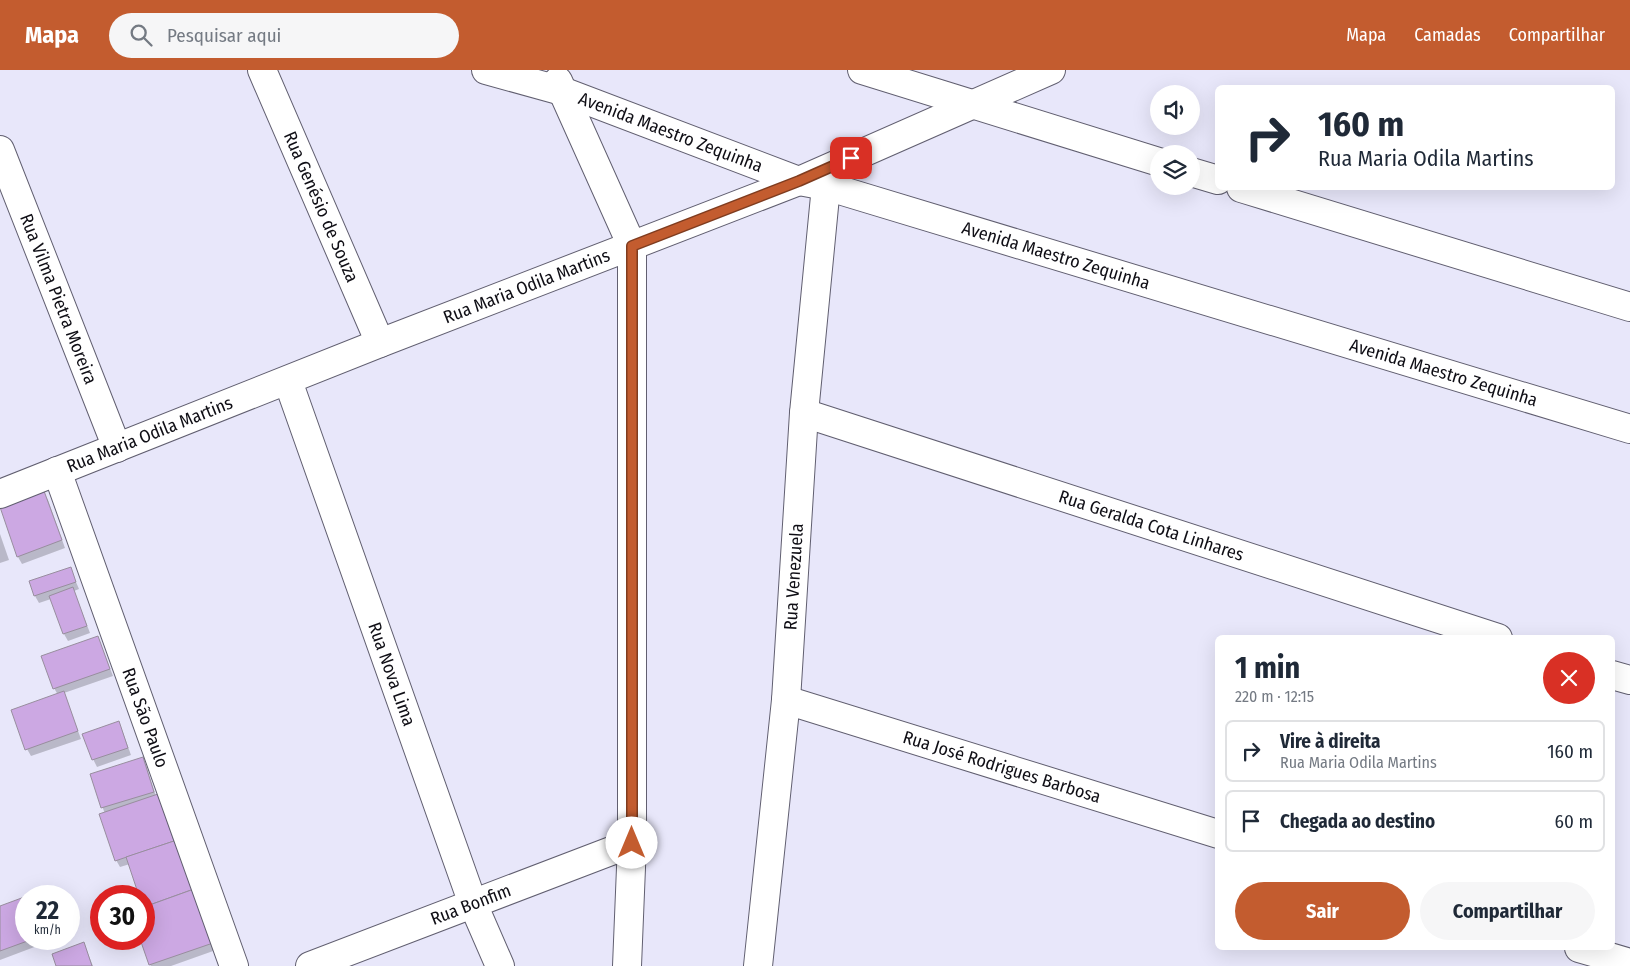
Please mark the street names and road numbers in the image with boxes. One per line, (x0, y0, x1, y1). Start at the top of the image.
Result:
street label: Avenida Maestro Zequinha (575, 87, 766, 177)
street label: Rua Genésio de Souza (279, 128, 363, 286)
street label: Rua Vilma Pietra Moreira (15, 211, 102, 388)
street label: Avenida Maestro Zequinha (959, 217, 1153, 294)
street label: Rua Maria Odila Martins (440, 244, 613, 328)
street label: Avenida Maestro Zequinha (1347, 334, 1540, 411)
street label: Rua Maria Odila Martins (63, 392, 236, 477)
street label: Rua Geralda Cota Linhares (1056, 485, 1247, 566)
street label: Rua Venezuela (779, 522, 808, 631)
street label: Rua Nova Lima (363, 619, 420, 729)
street label: Rua São Paulo (117, 665, 173, 771)
street label: Rua José Rodrigues Barbosa (900, 726, 1104, 808)
street label: Rua Bonfim (427, 879, 514, 930)

